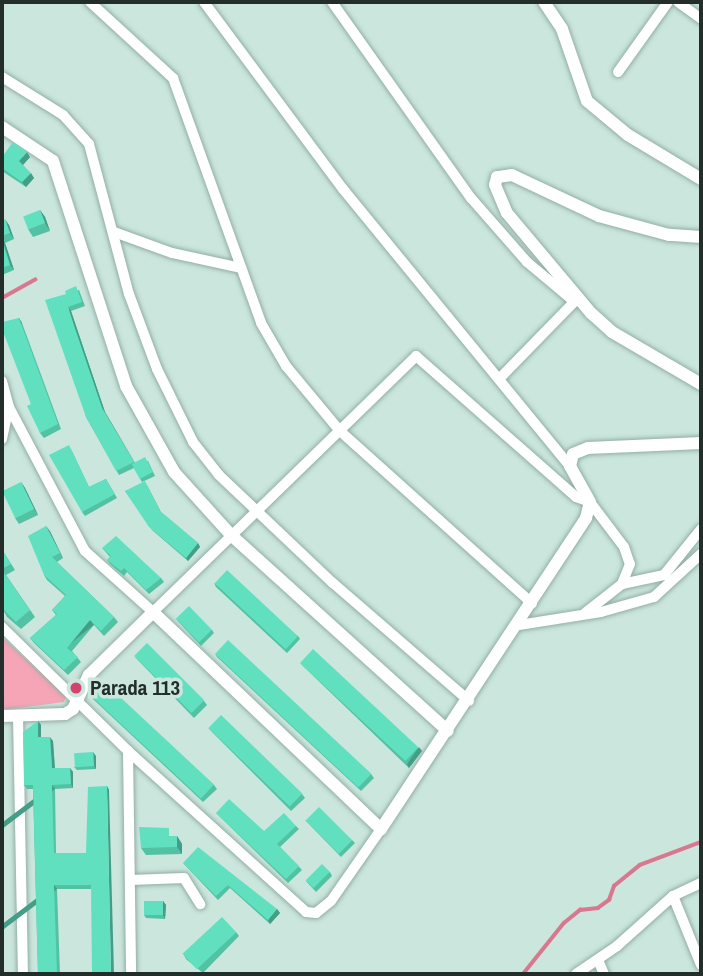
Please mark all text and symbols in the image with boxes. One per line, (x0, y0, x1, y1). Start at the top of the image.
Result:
place label: Parada 113 (90, 675, 180, 701)
marker: Parada 113 (68, 680, 84, 696)

